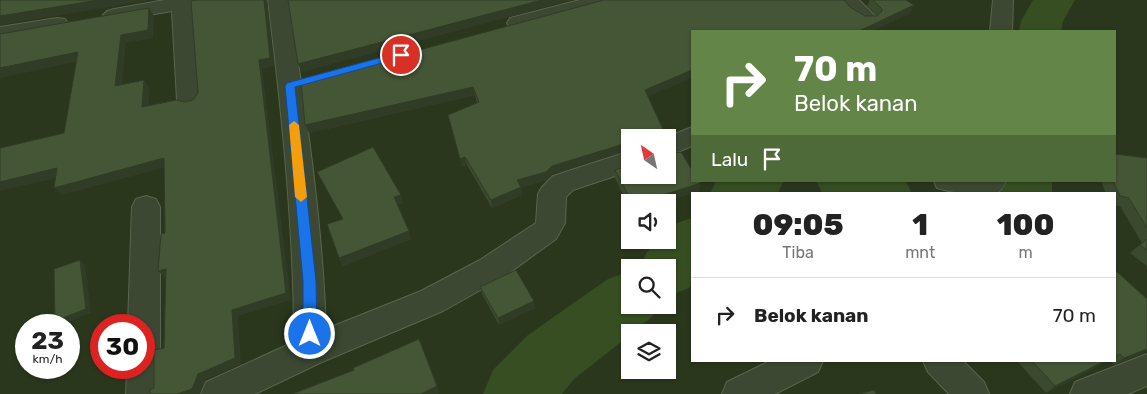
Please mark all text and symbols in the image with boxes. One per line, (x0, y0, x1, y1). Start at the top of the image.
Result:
pin (380, 34, 422, 76)
icon: arrive (387, 41, 415, 69)
text: 70 m (794, 48, 877, 90)
icon: right (711, 50, 776, 115)
text: Belok kanan (794, 90, 918, 117)
north arrow (621, 129, 676, 184)
map controls (621, 129, 676, 379)
icon: arrive (758, 145, 786, 173)
text: Lalu (711, 148, 748, 171)
button: sound (621, 194, 676, 249)
text: 09:05 (753, 207, 844, 243)
text: 1 (912, 207, 928, 243)
text: 100 (997, 207, 1054, 243)
text: Tiba (782, 243, 814, 262)
text: mnt (905, 243, 935, 262)
text: m (1018, 243, 1033, 262)
button: search (621, 259, 676, 314)
icon: right (711, 301, 739, 329)
text: Belok kanan (754, 304, 869, 327)
text: 70 m (1053, 304, 1096, 327)
position arrow (283, 307, 335, 359)
speed limit sign: 30 (90, 314, 155, 379)
button: layers (621, 324, 676, 379)
text: 23 (31, 326, 64, 355)
text: km/h (33, 352, 62, 366)

